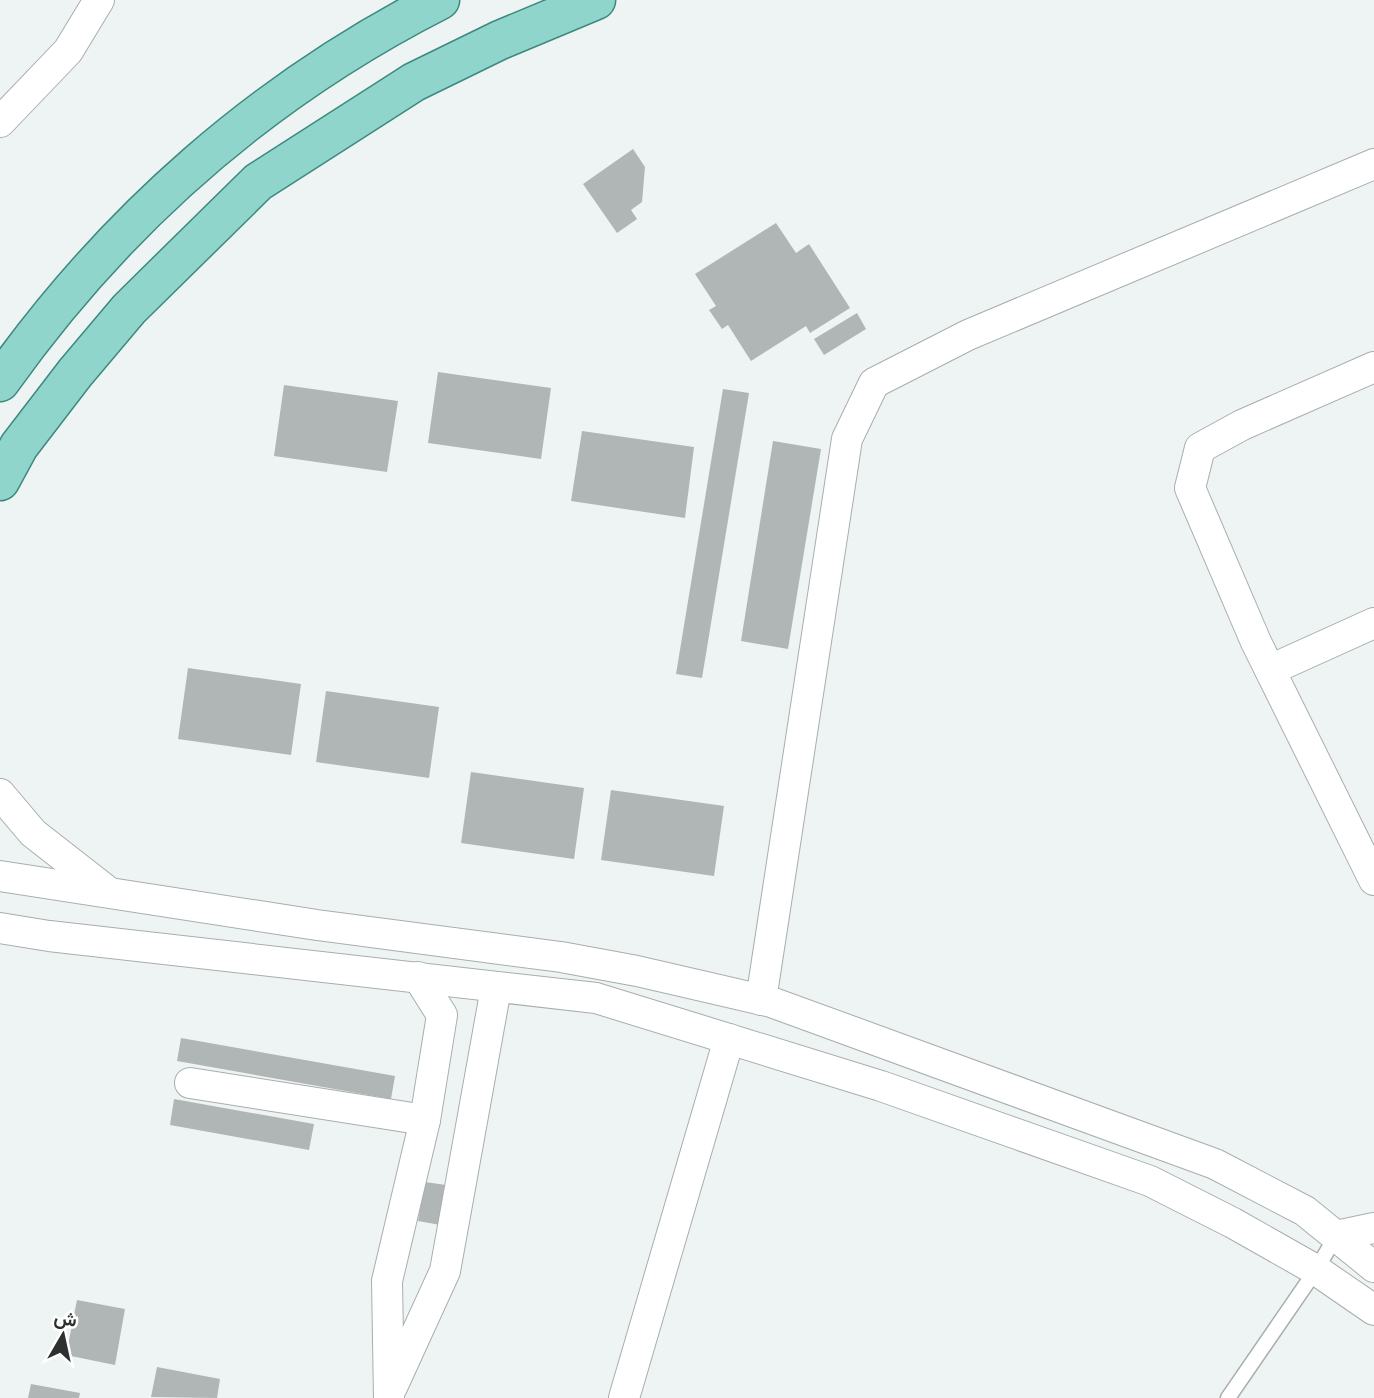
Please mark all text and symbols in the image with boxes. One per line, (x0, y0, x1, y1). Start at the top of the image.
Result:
north arrow (28, 1300, 98, 1370)
text: ش (53, 1305, 79, 1332)

